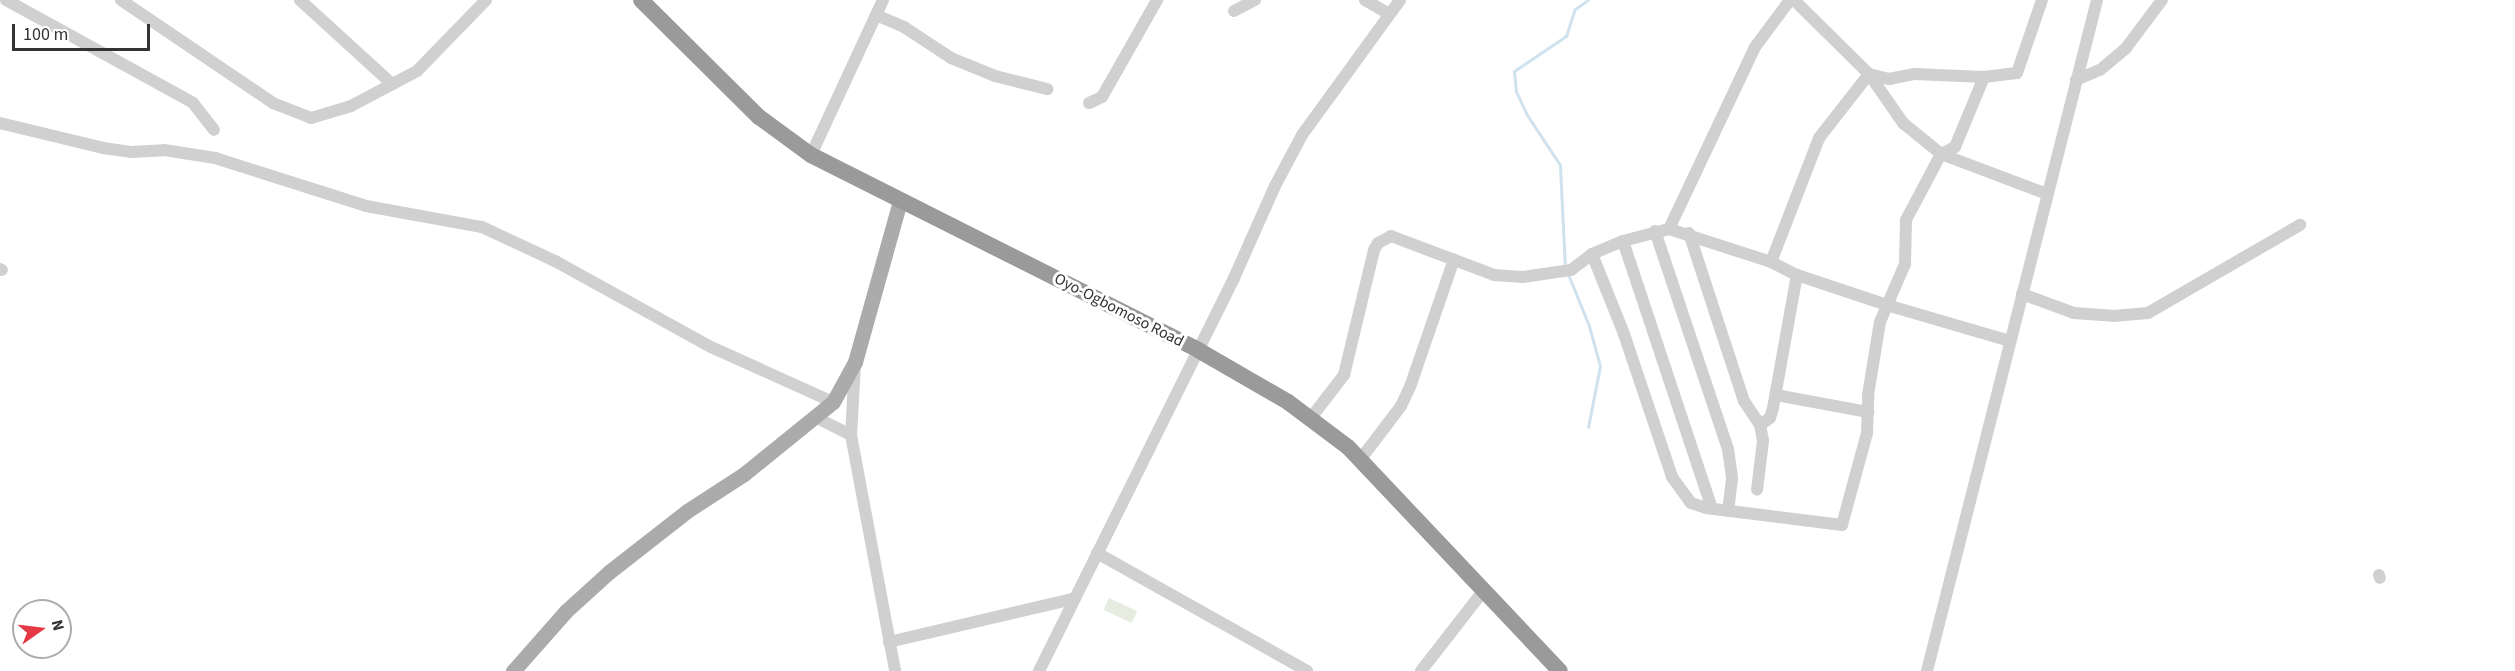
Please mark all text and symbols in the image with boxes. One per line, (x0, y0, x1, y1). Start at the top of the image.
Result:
scale bar (15, 12, 153, 50)
text: 100 m (23, 22, 68, 47)
street label: Oyo-Ogbomoso Road (1051, 269, 1187, 351)
north arrow (12, 599, 72, 659)
text: N (46, 617, 69, 633)

